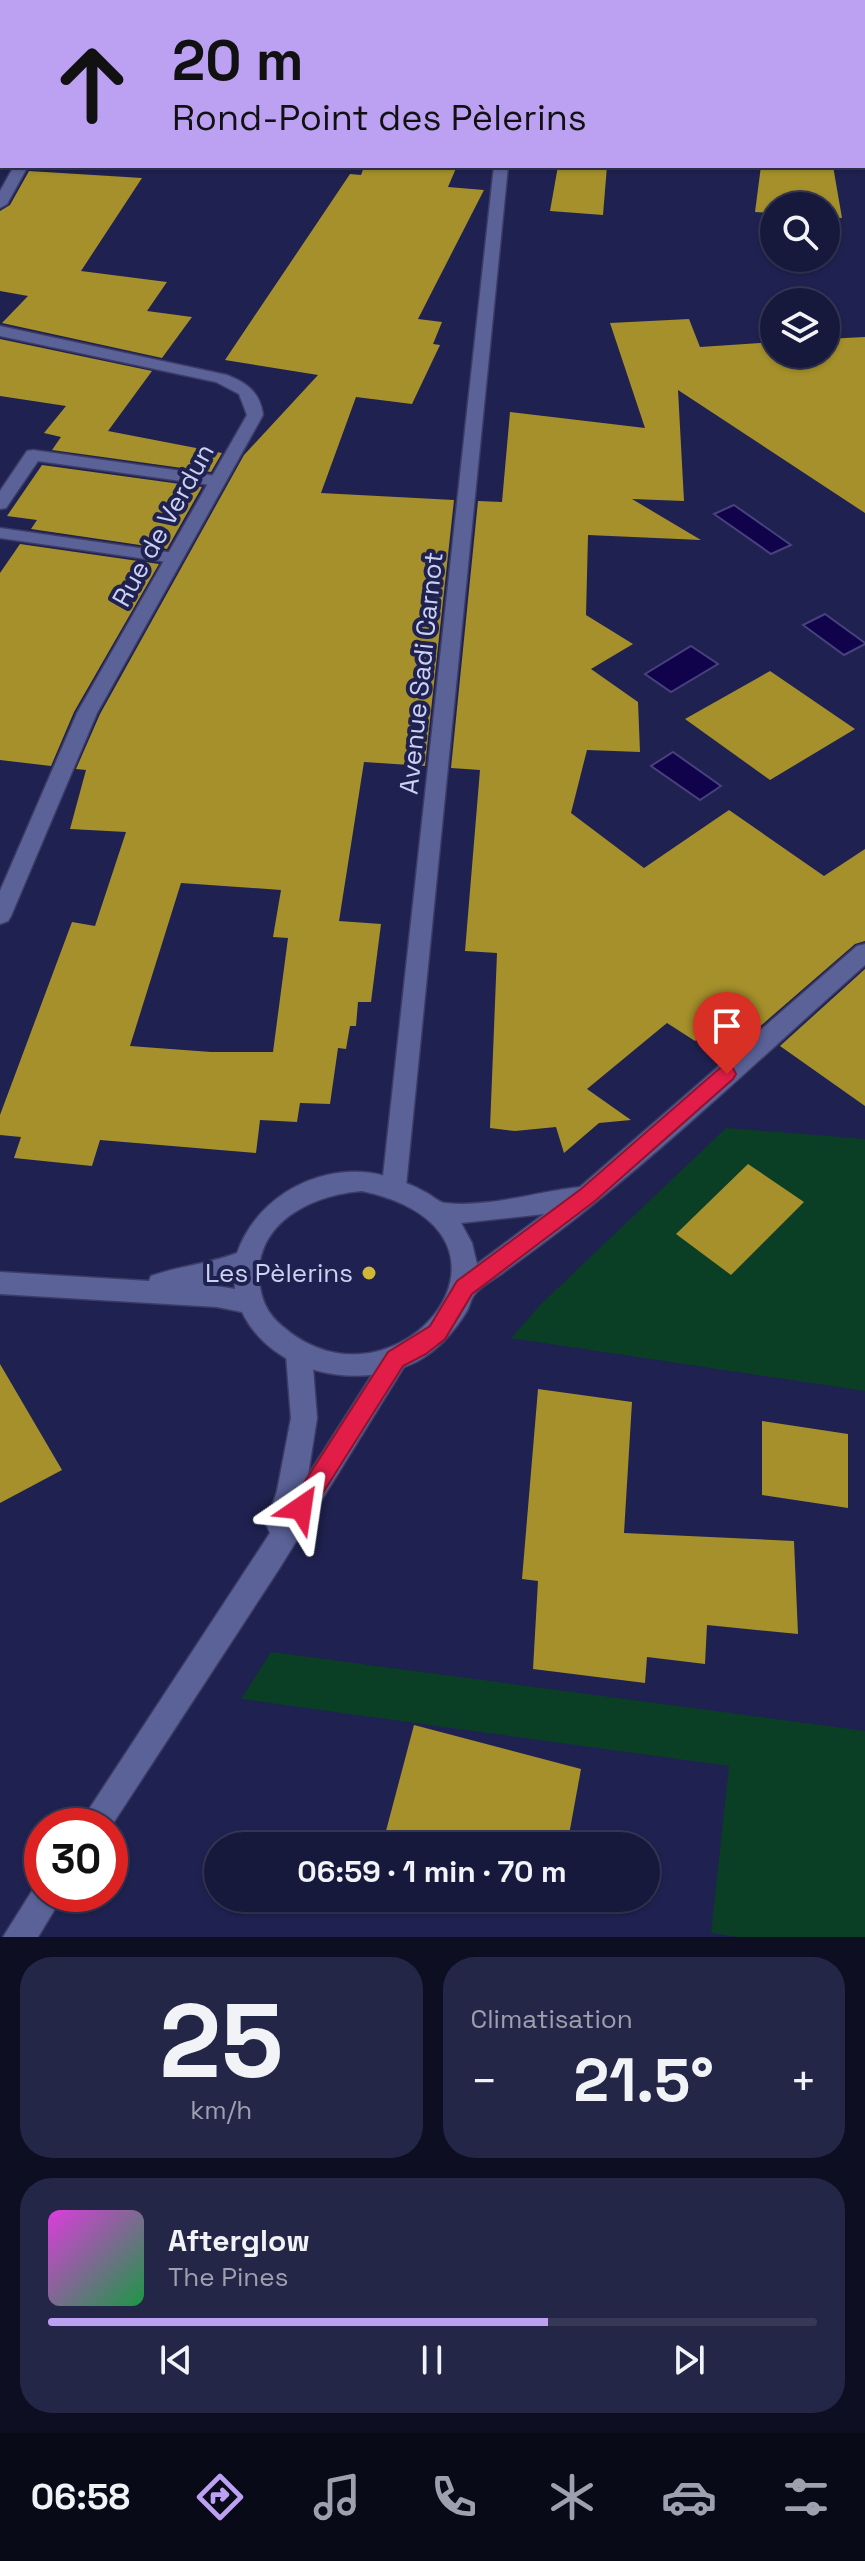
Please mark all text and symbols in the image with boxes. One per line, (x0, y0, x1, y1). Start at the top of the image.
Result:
text: 20 m (172, 25, 304, 96)
icon: ahead (40, 32, 144, 136)
text: Rond-Point des Pèlerins (172, 95, 587, 141)
map controls (760, 192, 840, 368)
button: search (760, 192, 840, 272)
button: layers (760, 288, 840, 368)
street label: Rue de Verdun (104, 437, 222, 613)
street label: Avenue Sadi Carnot (391, 550, 451, 796)
pin (693, 992, 761, 1074)
icon: arrive (705, 1004, 749, 1048)
place label: Les Pèlerins (205, 1256, 353, 1290)
marker: Les Pèlerins (360, 1264, 378, 1282)
position arrow (259, 1466, 343, 1550)
speed limit sign: 30 (24, 1808, 128, 1912)
text: 06:59 · 1 min · 70 m (297, 1852, 567, 1891)
text: 25 (159, 1975, 283, 2107)
text: Climatisation (471, 2002, 633, 2036)
text: 21.5° (574, 2042, 714, 2119)
text: − (471, 2053, 498, 2109)
text: + (790, 2053, 817, 2109)
text: km/h (190, 2093, 252, 2127)
text: Afterglow (168, 2221, 310, 2260)
text: The Pines (168, 2260, 288, 2294)
icon: previous (154, 2338, 198, 2382)
icon: pause (410, 2338, 454, 2382)
icon: next (667, 2338, 711, 2382)
icon: directions (192, 2469, 248, 2525)
icon: music (309, 2469, 365, 2525)
icon: phone (426, 2469, 482, 2525)
icon: climate (544, 2469, 600, 2525)
icon: car (661, 2469, 717, 2525)
icon: filters (778, 2469, 834, 2525)
text: 06:58 (31, 2474, 130, 2520)

